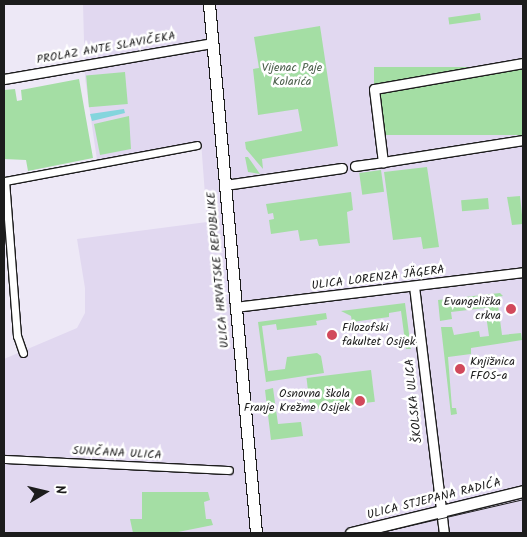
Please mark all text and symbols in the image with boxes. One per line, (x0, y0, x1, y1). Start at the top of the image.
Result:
street label: PROLAZ ANTE SLAVIČEKA (35, 29, 177, 67)
park label: Vijenac Paje Kolarića (262, 61, 322, 89)
street label: ULICA HRVATSKE REPUBLIKE (204, 191, 232, 349)
street label: ULICA LORENZA JÄGERA (311, 263, 445, 293)
place label: Evangelička crkva (443, 295, 501, 323)
marker: Evangelička crkva (505, 303, 517, 315)
place label: Filozofski fakultet Osijek (342, 321, 415, 349)
marker: Filozofski fakultet Osijek (326, 329, 338, 341)
place label: Knjižnica FFOS-a (470, 355, 515, 383)
street label: ŠKOLSKA ULICA (402, 358, 426, 444)
marker: Knjižnica FFOS-a (454, 363, 466, 375)
place label: Osnovna škola Franje Krežme Osijek (244, 387, 350, 415)
marker: Osnovna škola Franje Krežme Osijek (354, 395, 366, 407)
street label: SUNČANA ULICA (72, 443, 162, 463)
north arrow (20, 467, 70, 517)
street label: ULICA STJEPANA RADIĆA (366, 475, 502, 523)
text: N (48, 484, 71, 496)

